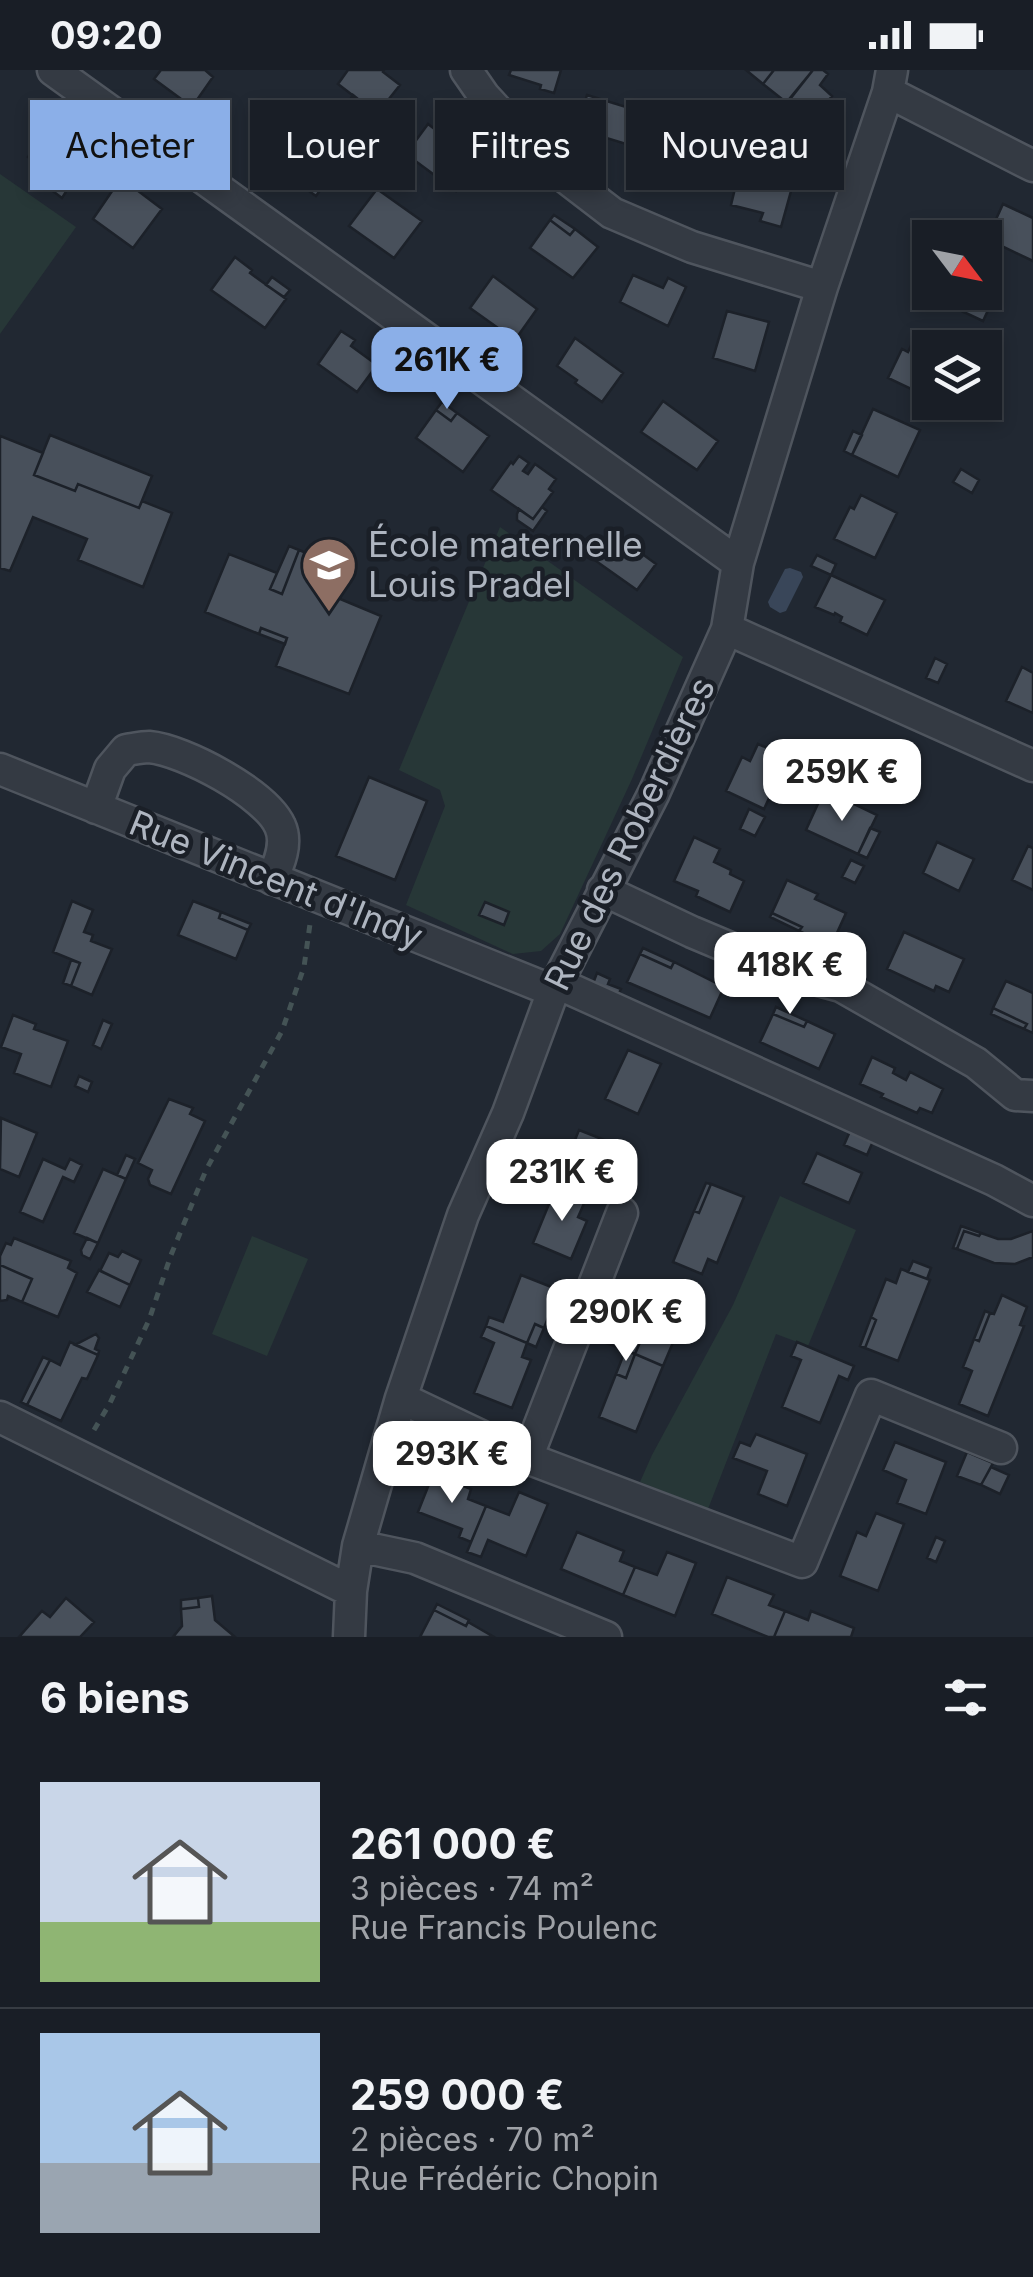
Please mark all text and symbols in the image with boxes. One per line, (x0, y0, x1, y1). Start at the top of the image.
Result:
text: 09:20 (50, 12, 163, 58)
chip: Acheter (30, 100, 230, 190)
chip: Louer (250, 100, 415, 190)
chip: Filtres (435, 100, 606, 190)
chip: Nouveau (626, 100, 844, 190)
north arrow (912, 220, 1002, 310)
map controls (912, 220, 1002, 420)
pin: 261K € (366, 327, 528, 412)
button: layers (912, 330, 1002, 420)
text: 261K € (393, 340, 501, 379)
place label: École maternelle Louis Pradel (368, 523, 643, 605)
school or university icon: École maternelle Louis Pradel (299, 535, 359, 614)
street label: Rue des Roberdières (535, 670, 723, 997)
pin: 259K € (761, 739, 923, 824)
text: 259K € (785, 752, 899, 791)
street label: Rue Vincent d'Indy (124, 801, 429, 957)
pin: 418K € (709, 932, 871, 1017)
text: 418K € (736, 945, 844, 984)
pin: 231K € (481, 1139, 643, 1224)
text: 231K € (508, 1152, 616, 1191)
pin: 290K € (545, 1279, 707, 1364)
text: 290K € (568, 1292, 684, 1331)
pin: 293K € (371, 1421, 533, 1506)
text: 293K € (395, 1434, 509, 1473)
icon: filters (938, 1670, 993, 1725)
text: 6 biens (40, 1672, 190, 1723)
text: 261 000 € (350, 1818, 555, 1869)
icon: home (120, 1822, 240, 1942)
text: 3 pièces · 74 m² (350, 1869, 594, 1908)
text: Rue Francis Poulenc (350, 1908, 658, 1947)
text: 259 000 € (350, 2069, 564, 2120)
icon: home (120, 2073, 240, 2193)
text: 2 pièces · 70 m² (350, 2120, 595, 2159)
text: Rue Frédéric Chopin (350, 2159, 659, 2198)

